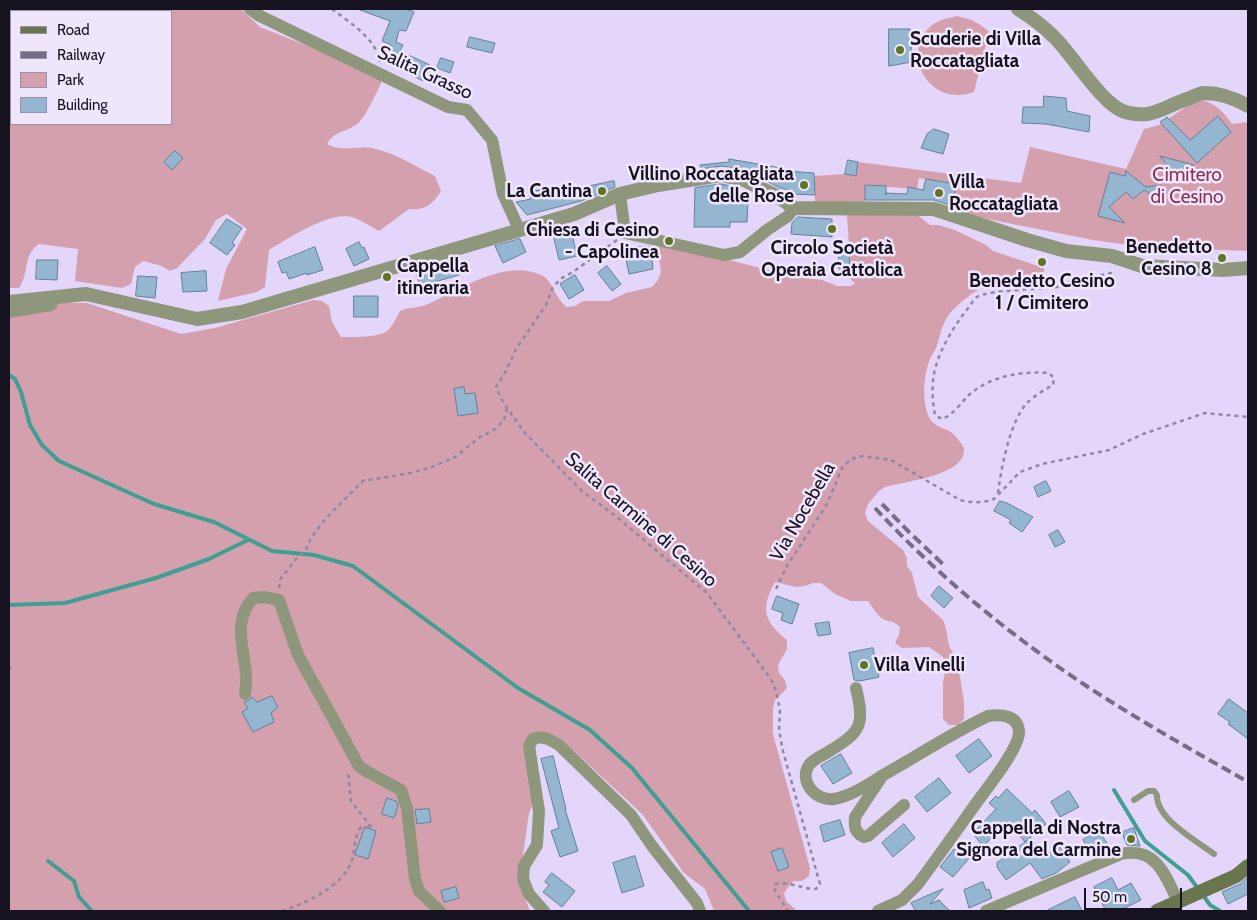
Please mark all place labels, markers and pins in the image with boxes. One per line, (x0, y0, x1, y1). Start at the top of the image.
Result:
place label: Scuderie di Villa Roccatagliata (910, 28, 1041, 72)
marker: Scuderie di Villa Roccatagliata (894, 44, 906, 56)
place label: Villino Roccatagliata delle Rose (628, 163, 794, 207)
place label: Villa Roccatagliata (949, 171, 1058, 215)
marker: Villino Roccatagliata delle Rose (798, 179, 810, 191)
place label: La Cantina (506, 180, 592, 202)
marker: La Cantina (596, 185, 608, 197)
marker: Villa Roccatagliata (933, 187, 945, 199)
place label: Chiesa di Cesino - Capolinea (526, 219, 659, 263)
marker: Circolo Società Operaia Cattolica (826, 223, 838, 235)
marker: Chiesa di Cesino - Capolinea (663, 235, 675, 247)
place label: Benedetto Cesino 8 (1126, 236, 1212, 280)
place label: Circolo Società Operaia Cattolica (761, 237, 903, 281)
marker: Benedetto Cesino 8 (1216, 252, 1228, 264)
place label: Cappella itineraria (397, 255, 469, 299)
marker: Benedetto Cesino 1 / Cimitero (1036, 256, 1048, 268)
place label: Benedetto Cesino 1 / Cimitero (969, 270, 1115, 314)
marker: Cappella itineraria (381, 271, 393, 283)
place label: Villa Vinelli (874, 654, 965, 676)
marker: Villa Vinelli (858, 659, 870, 671)
place label: Cappella di Nostra Signora del Carmine (956, 817, 1121, 861)
marker: Cappella di Nostra Signora del Carmine (1125, 833, 1137, 845)

